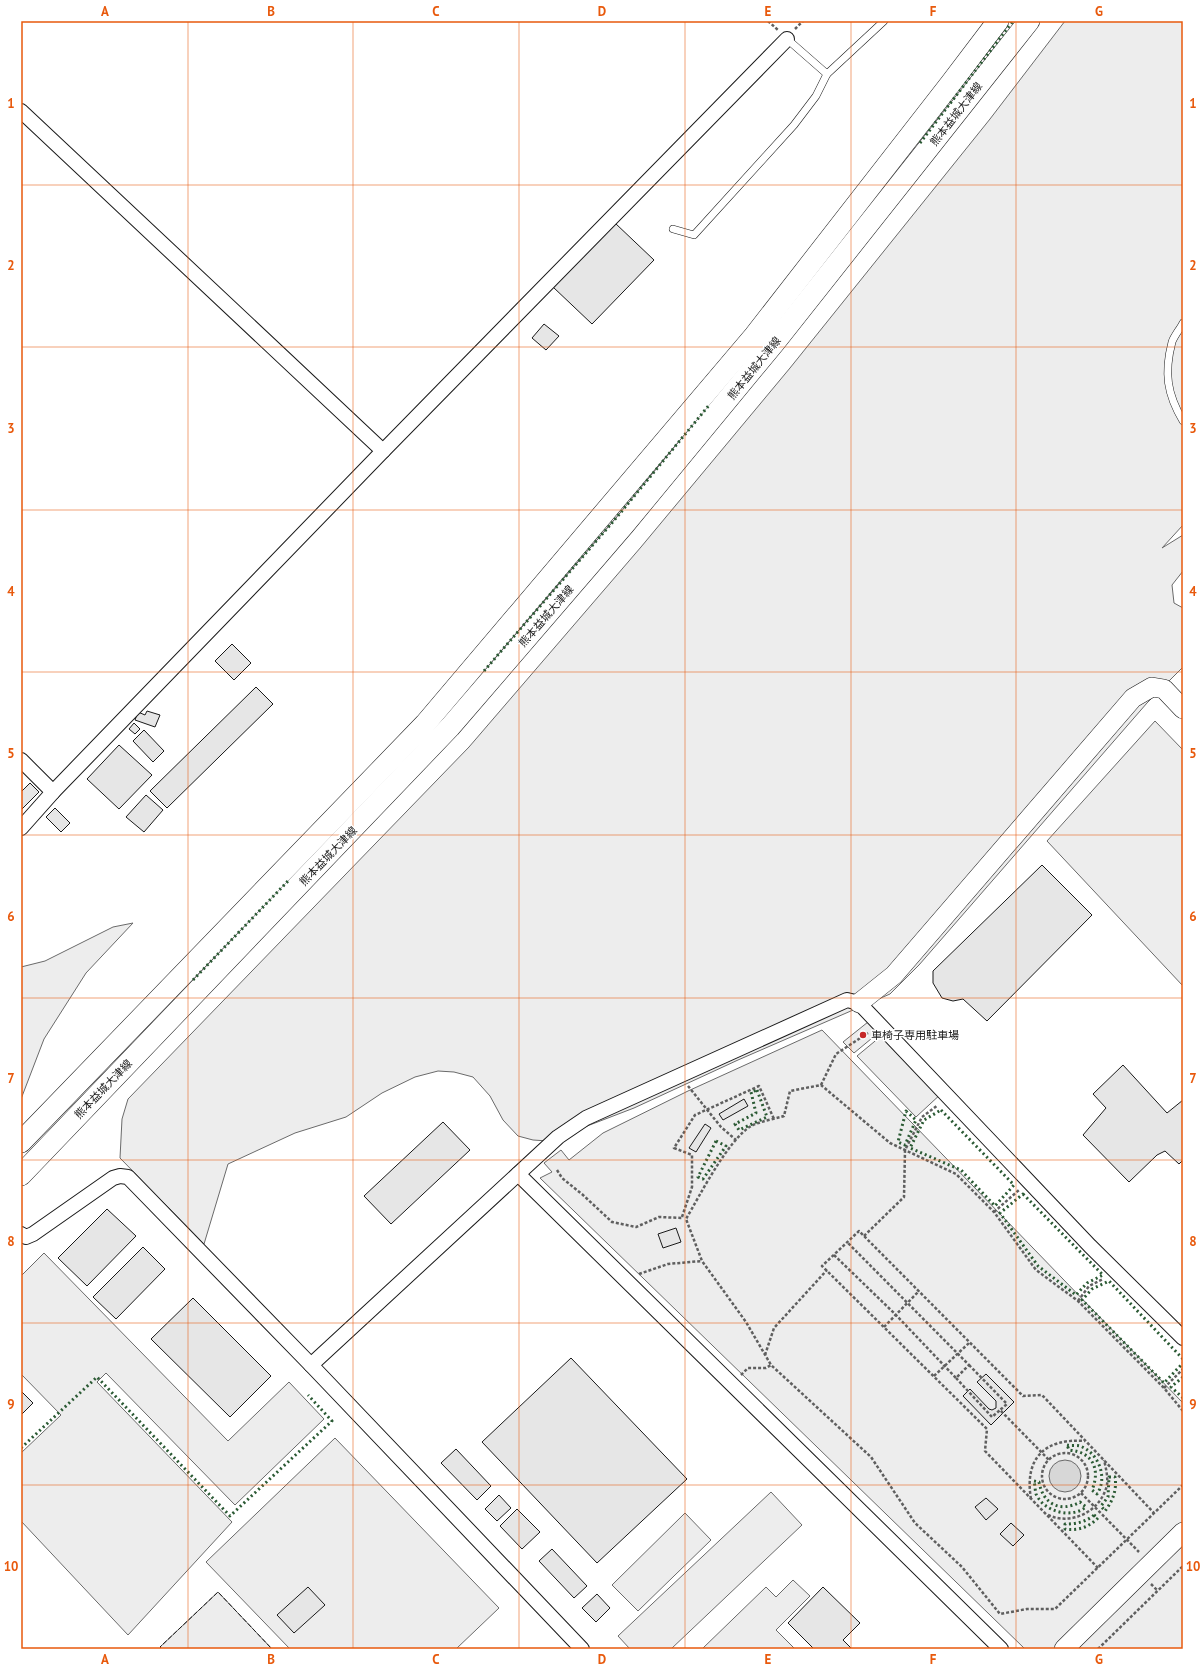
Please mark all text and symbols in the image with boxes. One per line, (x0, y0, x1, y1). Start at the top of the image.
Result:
text: A (101, 3, 109, 20)
text: B (267, 3, 275, 20)
text: C (432, 3, 440, 20)
text: D (598, 3, 606, 20)
text: E (765, 3, 772, 20)
text: F (930, 3, 937, 20)
text: G (1095, 3, 1103, 20)
street label: 熊本益城大津線 (927, 79, 985, 149)
text: 1 (7, 95, 15, 112)
text: 1 (1189, 95, 1197, 112)
text: 2 (7, 257, 15, 274)
text: 2 (1189, 257, 1197, 274)
street label: 熊本益城大津線 (724, 334, 784, 402)
text: 3 (7, 420, 15, 437)
text: 3 (1189, 420, 1197, 437)
street label: 熊本益城大津線 (515, 582, 577, 650)
text: 4 (7, 583, 15, 600)
text: 4 (1189, 583, 1197, 600)
text: 5 (7, 745, 15, 762)
text: 5 (1189, 745, 1197, 762)
street label: 熊本益城大津線 (296, 823, 360, 889)
text: 6 (7, 908, 15, 925)
text: 6 (1189, 908, 1197, 925)
place label: 車椅子専用駐車場 (871, 1028, 959, 1042)
marker: 車椅子専用駐車場 (858, 1030, 868, 1040)
street label: 熊本益城大津線 (71, 1056, 135, 1122)
text: 7 (7, 1070, 15, 1087)
text: 7 (1189, 1070, 1197, 1087)
text: 8 (7, 1233, 15, 1250)
text: 8 (1189, 1233, 1197, 1250)
text: 9 (7, 1396, 15, 1413)
text: 9 (1189, 1396, 1197, 1413)
text: 10 (4, 1558, 18, 1575)
text: 10 (1186, 1558, 1200, 1575)
text: A (101, 1651, 109, 1668)
text: B (267, 1651, 275, 1668)
text: C (432, 1651, 440, 1668)
text: D (598, 1651, 606, 1668)
text: E (765, 1651, 772, 1668)
text: F (930, 1651, 937, 1668)
text: G (1095, 1651, 1103, 1668)

